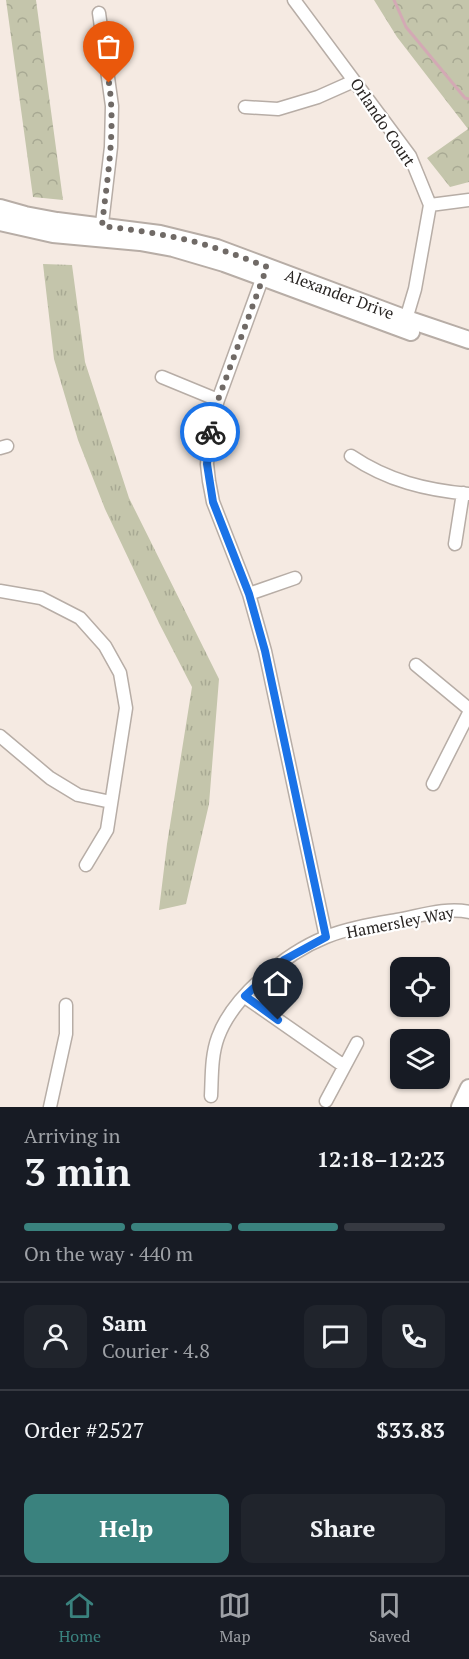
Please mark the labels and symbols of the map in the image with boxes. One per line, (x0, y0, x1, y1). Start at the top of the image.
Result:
pin (83, 21, 134, 83)
street label: Orlando Court (345, 74, 421, 170)
street label: Alexander Drive (282, 263, 397, 324)
courier (180, 402, 240, 462)
street label: Hamersley Way (344, 901, 457, 943)
pin (252, 958, 303, 1020)

